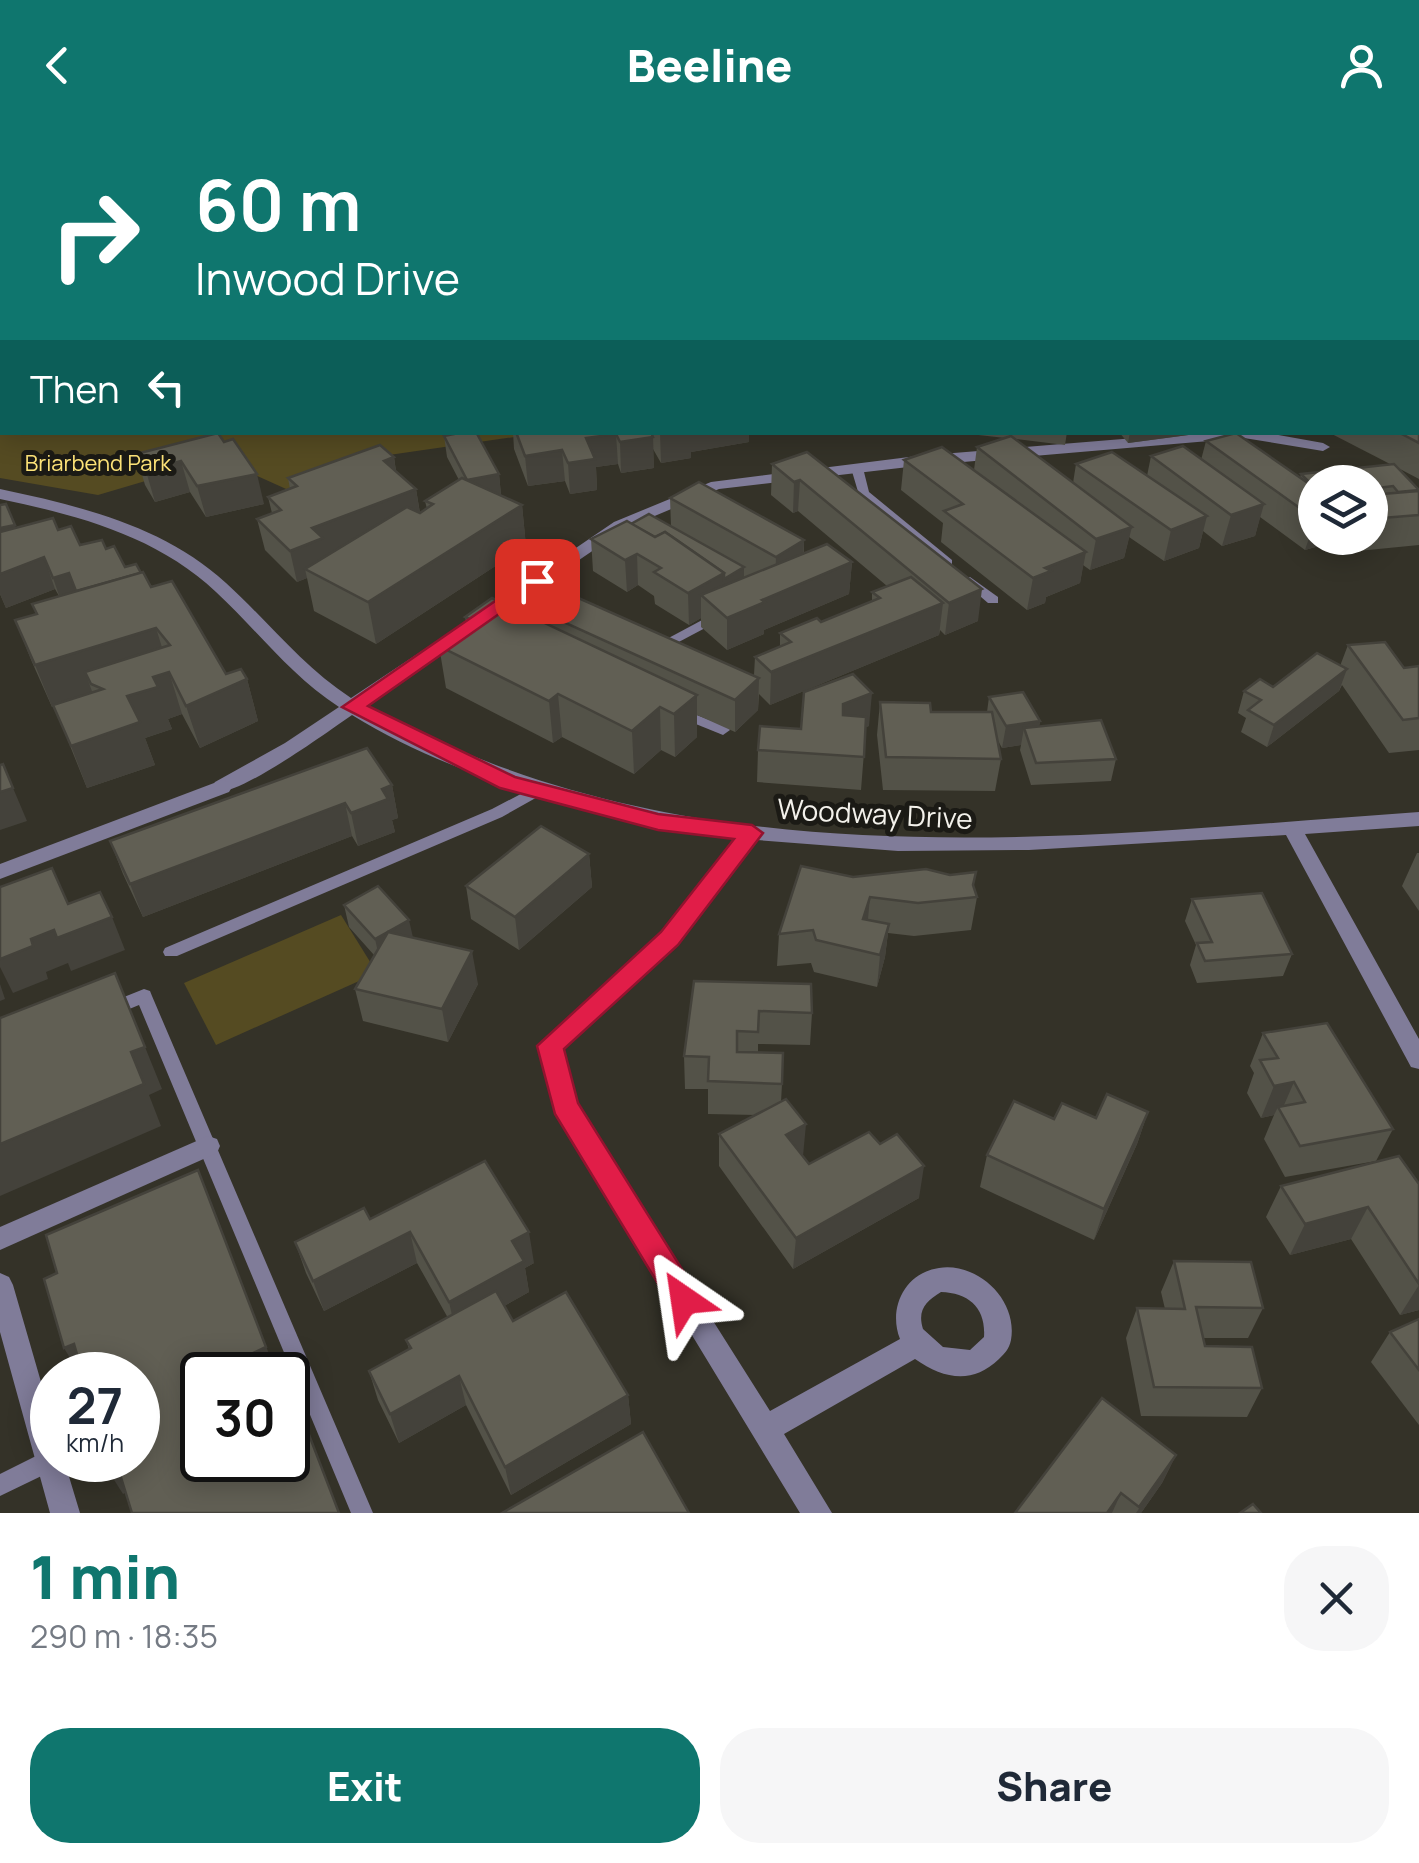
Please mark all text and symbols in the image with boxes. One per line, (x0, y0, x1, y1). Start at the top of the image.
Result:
text: Beeline (627, 34, 792, 96)
icon: back (30, 38, 85, 93)
icon: person (1334, 38, 1389, 93)
text: 60 m (195, 156, 362, 252)
icon: right (30, 170, 160, 300)
text: Inwood Drive (195, 247, 460, 309)
icon: left (139, 360, 194, 415)
text: Then (30, 362, 119, 414)
park label: Briarbend Park (25, 448, 172, 478)
map controls (1298, 465, 1388, 555)
button: layers (1298, 465, 1388, 555)
pin (495, 539, 580, 624)
icon: arrive (510, 554, 565, 609)
street label: Woodway Drive (776, 789, 974, 837)
position arrow (632, 1248, 736, 1352)
speed limit sign: 30 (180, 1352, 310, 1482)
text: 27 (67, 1371, 123, 1439)
text: km/h (66, 1425, 124, 1460)
text: 1 min (30, 1535, 180, 1617)
button: close (1284, 1546, 1389, 1651)
text: 290 m · 18:35 (30, 1614, 218, 1658)
button: Exit (30, 1728, 700, 1843)
button: Share (720, 1728, 1389, 1843)

